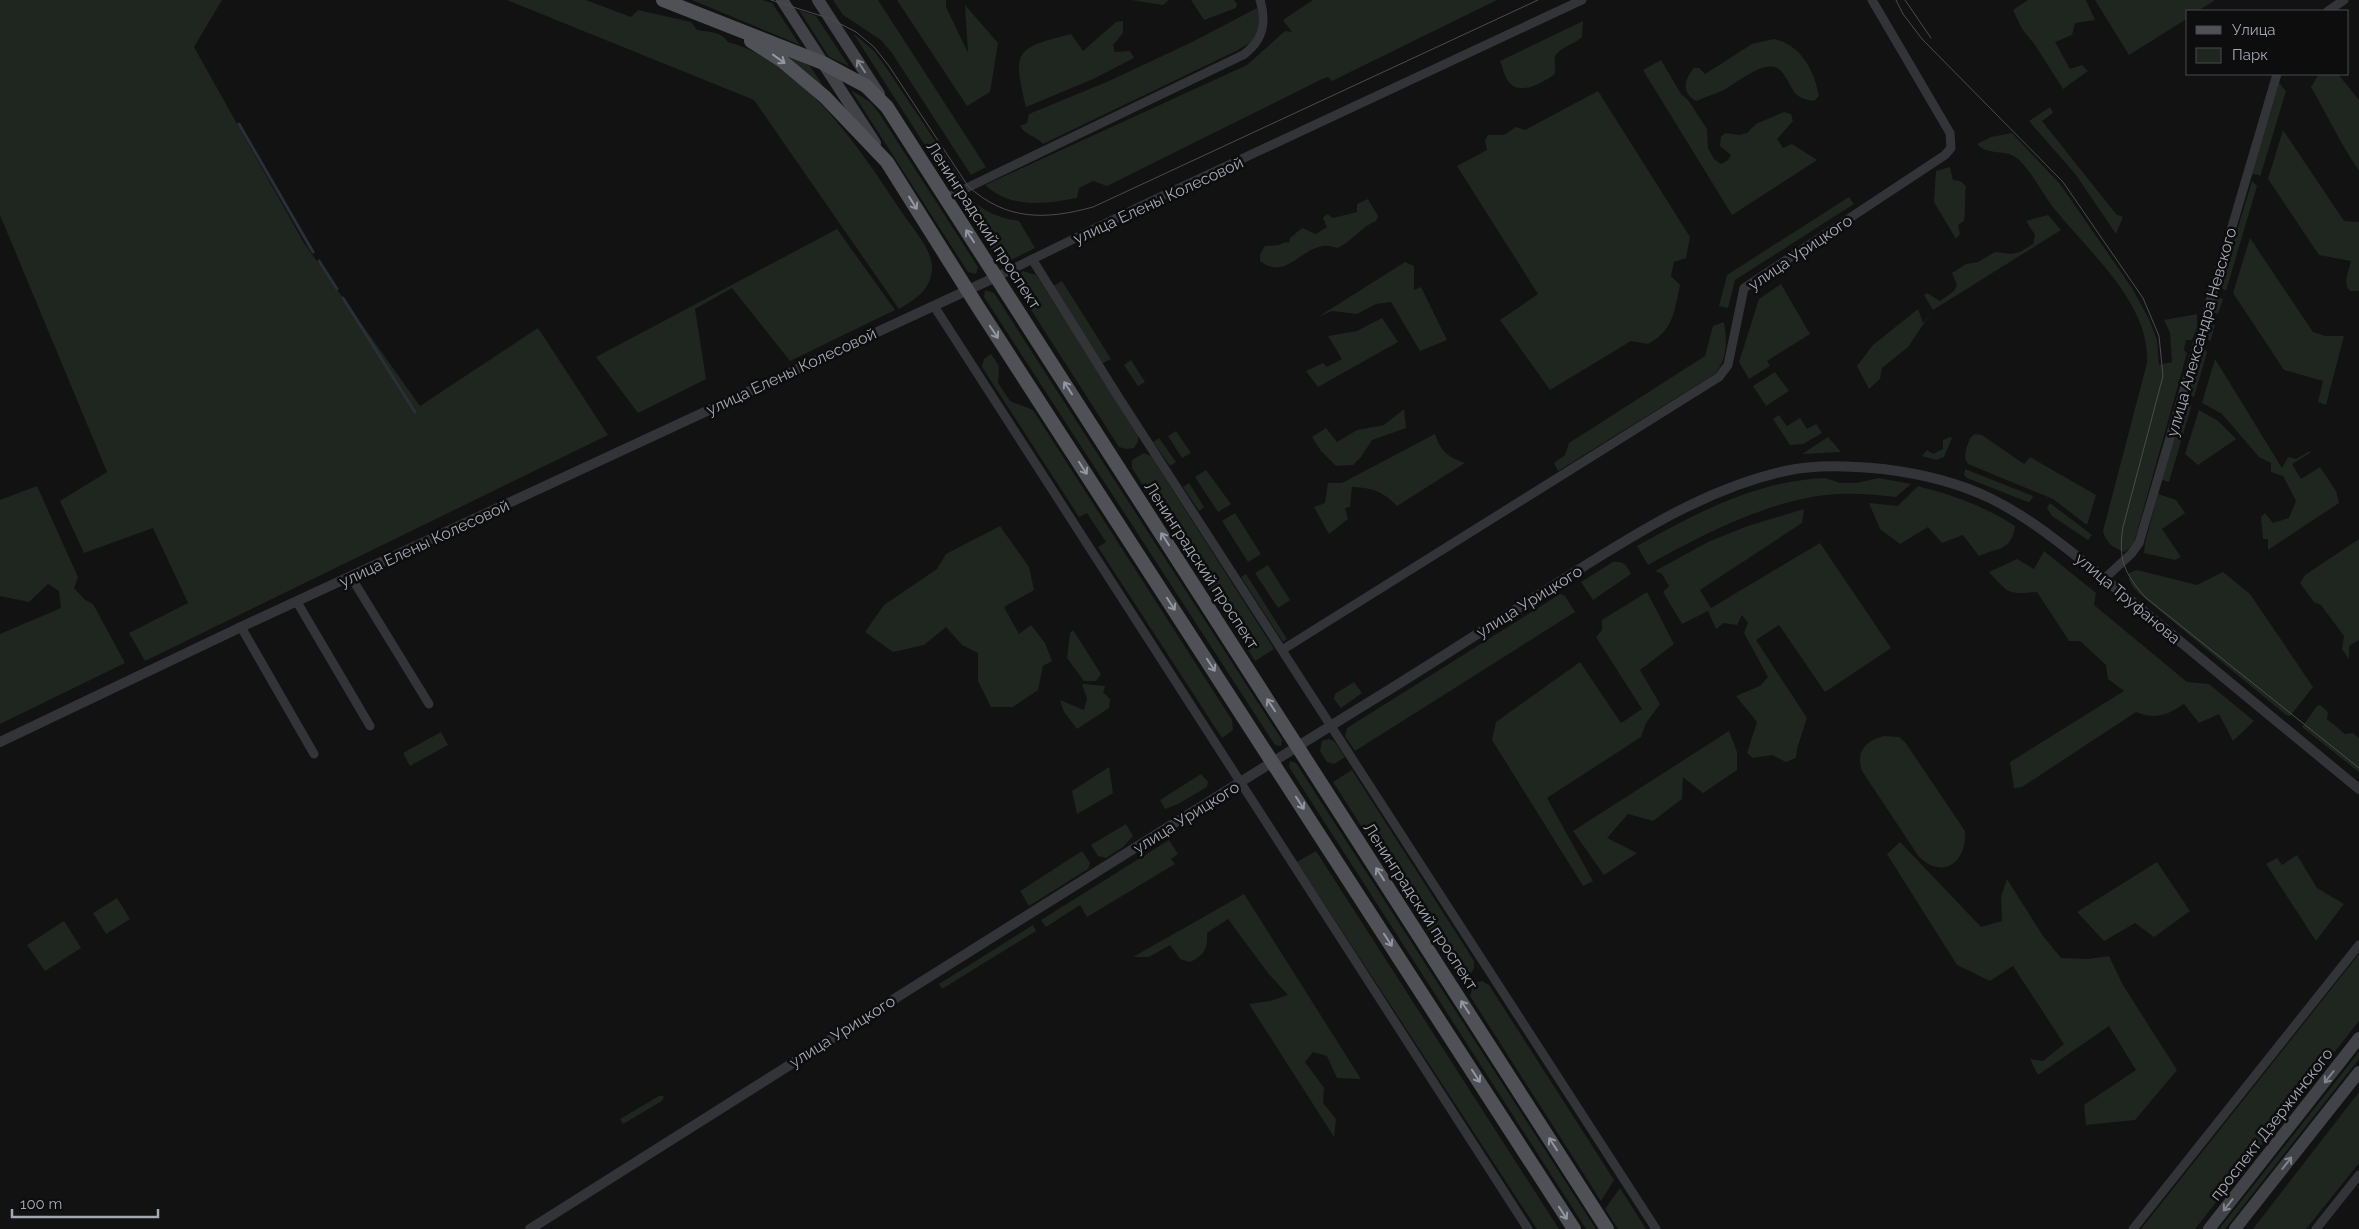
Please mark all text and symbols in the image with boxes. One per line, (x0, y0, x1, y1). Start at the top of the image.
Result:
legend (2186, 10, 2349, 75)
text: Улица (2232, 21, 2276, 39)
text: Парк (2232, 46, 2268, 64)
one-way arrow (772, 54, 786, 64)
one-way arrow (856, 59, 866, 73)
street label: Ленинградский проспект (922, 138, 1045, 313)
street label: улица Елены Колесовой (1070, 153, 1246, 248)
one-way arrow (908, 196, 918, 210)
street label: улица Урицкого (1745, 211, 1856, 294)
street label: улица Александра Невского (2162, 225, 2240, 439)
one-way arrow (965, 229, 975, 243)
street label: улица Елены Колесовой (703, 324, 879, 419)
one-way arrow (989, 324, 999, 338)
one-way arrow (1063, 382, 1073, 396)
one-way arrow (1078, 460, 1088, 474)
street label: Ленинградский проспект (1140, 478, 1263, 653)
street label: улица Елены Колесовой (336, 496, 512, 591)
one-way arrow (1159, 532, 1170, 546)
street label: улица Труфанова (2071, 549, 2184, 648)
street label: улица Урицкого (1473, 561, 1586, 642)
one-way arrow (1167, 597, 1177, 611)
one-way arrow (1206, 658, 1216, 672)
one-way arrow (1266, 699, 1276, 713)
street label: улица Урицкого (1130, 777, 1243, 858)
one-way arrow (1295, 796, 1305, 810)
street label: Ленинградский проспект (1359, 819, 1482, 994)
one-way arrow (1375, 868, 1385, 882)
one-way arrow (1383, 932, 1393, 946)
street label: улица Урицкого (786, 991, 899, 1072)
one-way arrow (1460, 1000, 1470, 1014)
street label: проспект Дзержинского (2206, 1044, 2337, 1204)
one-way arrow (1471, 1069, 1481, 1083)
one-way arrow (2323, 1070, 2334, 1083)
one-way arrow (1547, 1137, 1557, 1151)
one-way arrow (2282, 1157, 2293, 1170)
scale bar (12, 1186, 159, 1218)
text: 100 m (20, 1195, 62, 1213)
one-way arrow (2223, 1198, 2234, 1211)
one-way arrow (1558, 1206, 1569, 1220)

